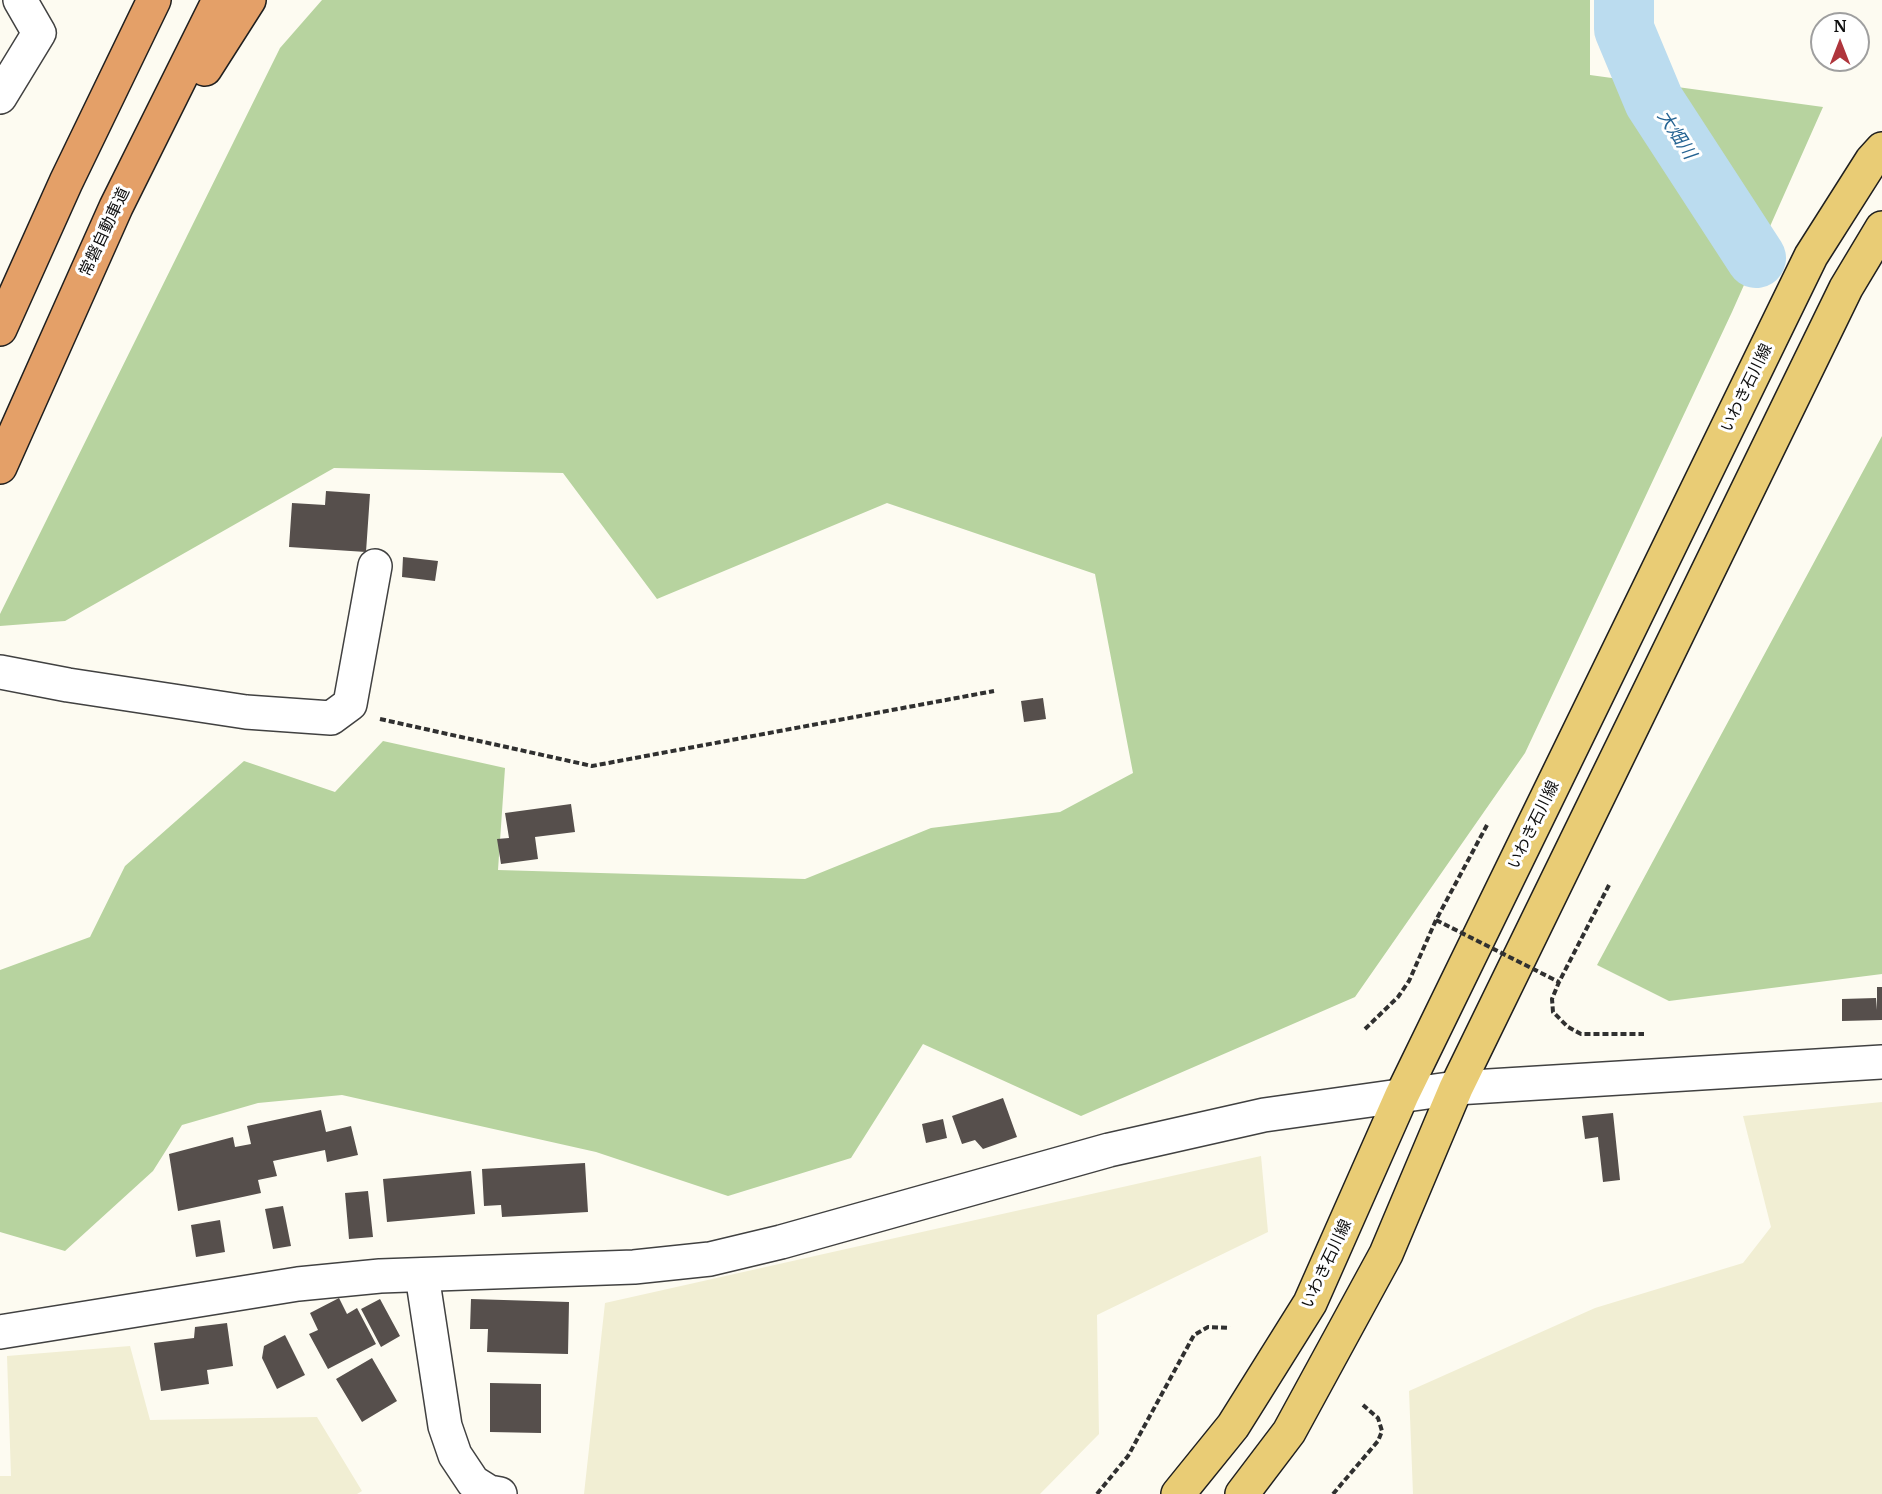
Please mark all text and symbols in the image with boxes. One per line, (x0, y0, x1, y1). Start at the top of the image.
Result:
north arrow (1810, 12, 1870, 72)
text: N (1834, 16, 1846, 36)
water label: 大畑川 (1652, 106, 1700, 164)
street label: 常磐自動車道 (76, 184, 134, 280)
street label: いわき石川線 (1717, 341, 1777, 435)
street label: いわき石川線 (1504, 778, 1564, 872)
street label: いわき石川線 (1298, 1216, 1356, 1312)

